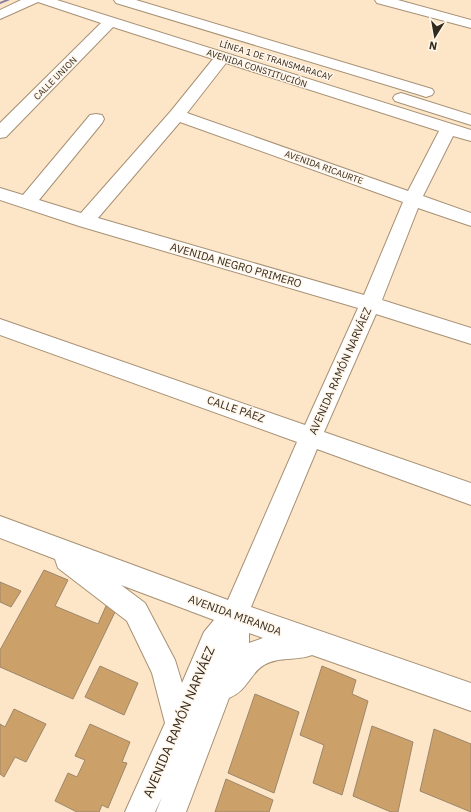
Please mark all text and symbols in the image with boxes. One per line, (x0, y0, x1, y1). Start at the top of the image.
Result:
north arrow (415, 16, 455, 56)
street label: LÍNEA 1 DE TRANSMARACAY (218, 37, 335, 83)
text: N (428, 38, 438, 53)
street label: AVENIDA CONSTITUCIÓN (205, 46, 309, 89)
street label: CALLE UNION (31, 54, 79, 102)
street label: AVENIDA RICAURTE (283, 148, 365, 186)
street label: AVENIDA NEGRO PRIMERO (169, 240, 304, 291)
street label: AVENIDA RAMÓN NARVÁEZ (306, 305, 374, 437)
street label: CALLE PÁEZ (205, 393, 267, 425)
street label: AVENIDA MIRANDA (186, 592, 284, 638)
street label: AVENIDA RAMÓN NARVÁEZ (139, 643, 219, 800)

